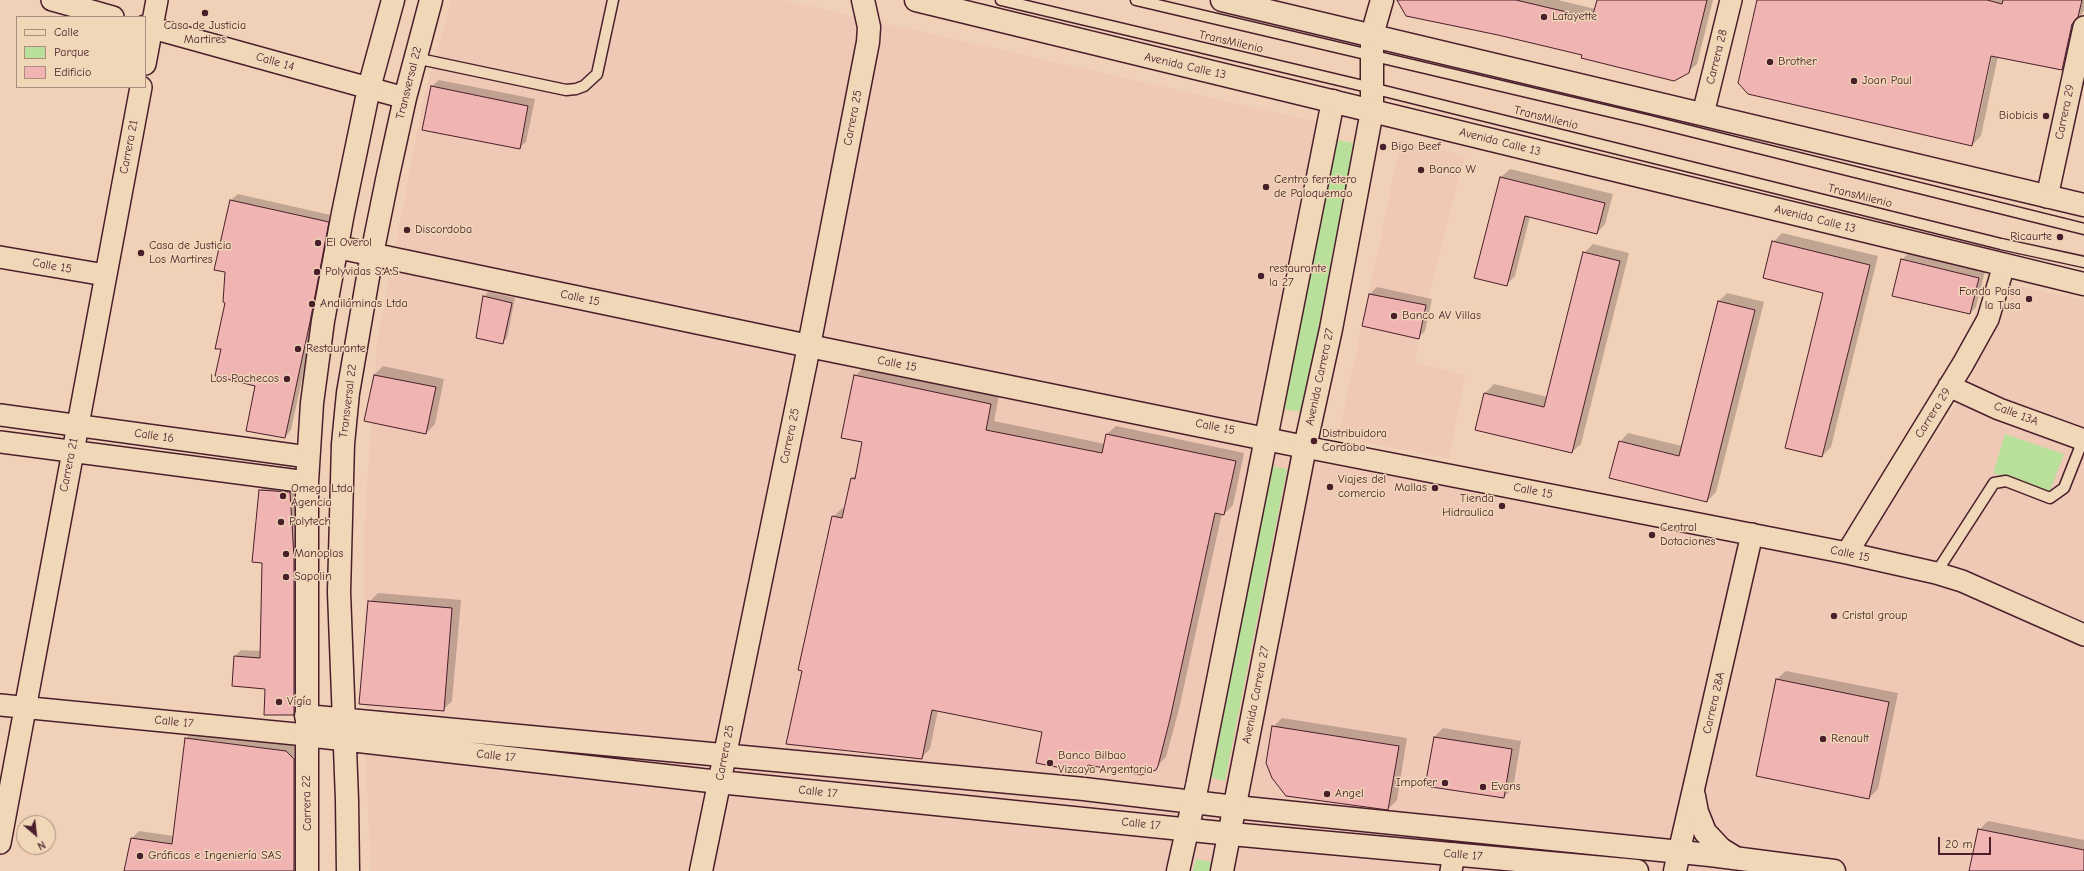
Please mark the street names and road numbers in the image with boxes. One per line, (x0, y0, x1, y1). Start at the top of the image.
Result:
street label: TransMilenio (1197, 28, 1265, 56)
street label: Carrera 28 (1703, 28, 1731, 86)
street label: Transversal 22 (393, 45, 425, 121)
street label: Calle 14 (254, 50, 296, 74)
street label: Avenida Calle 13 (1143, 50, 1227, 82)
street label: Carrera 29 (2052, 83, 2078, 141)
street label: Carrera 25 (841, 89, 865, 147)
street label: TransMilenio (1512, 103, 1580, 133)
street label: Carrera 21 (117, 119, 141, 175)
street label: Avenida Calle 13 (1458, 125, 1542, 159)
street label: TransMilenio (1826, 181, 1894, 211)
street label: Avenida Calle 13 (1773, 202, 1857, 236)
street label: Calle 15 (31, 255, 73, 277)
street label: Calle 15 (559, 287, 601, 309)
street label: Avenida Carrera 27 (1303, 327, 1337, 427)
street label: Calle 15 (876, 353, 918, 375)
street label: Transversal 22 (336, 363, 360, 439)
street label: Carrera 29 (1912, 385, 1954, 441)
street label: Calle 13A (1992, 399, 2040, 429)
street label: Carrera 25 (777, 407, 803, 465)
street label: Calle 15 (1194, 416, 1236, 438)
street label: Calle 16 (133, 426, 175, 446)
street label: Carrera 21 (57, 437, 81, 493)
street label: Calle 15 (1512, 480, 1554, 502)
street label: Calle 15 (1829, 543, 1871, 565)
street label: Avenida Carrera 27 (1239, 645, 1273, 745)
street label: Carrera 28A (1700, 671, 1728, 735)
street label: Calle 17 (154, 713, 194, 731)
street label: Carrera 25 (713, 724, 737, 782)
street label: Calle 17 (476, 747, 516, 765)
street label: Carrera 22 (299, 775, 315, 831)
street label: Calle 17 (798, 783, 838, 801)
street label: Calle 17 (1121, 815, 1161, 833)
street label: Calle 17 (1443, 846, 1483, 864)

